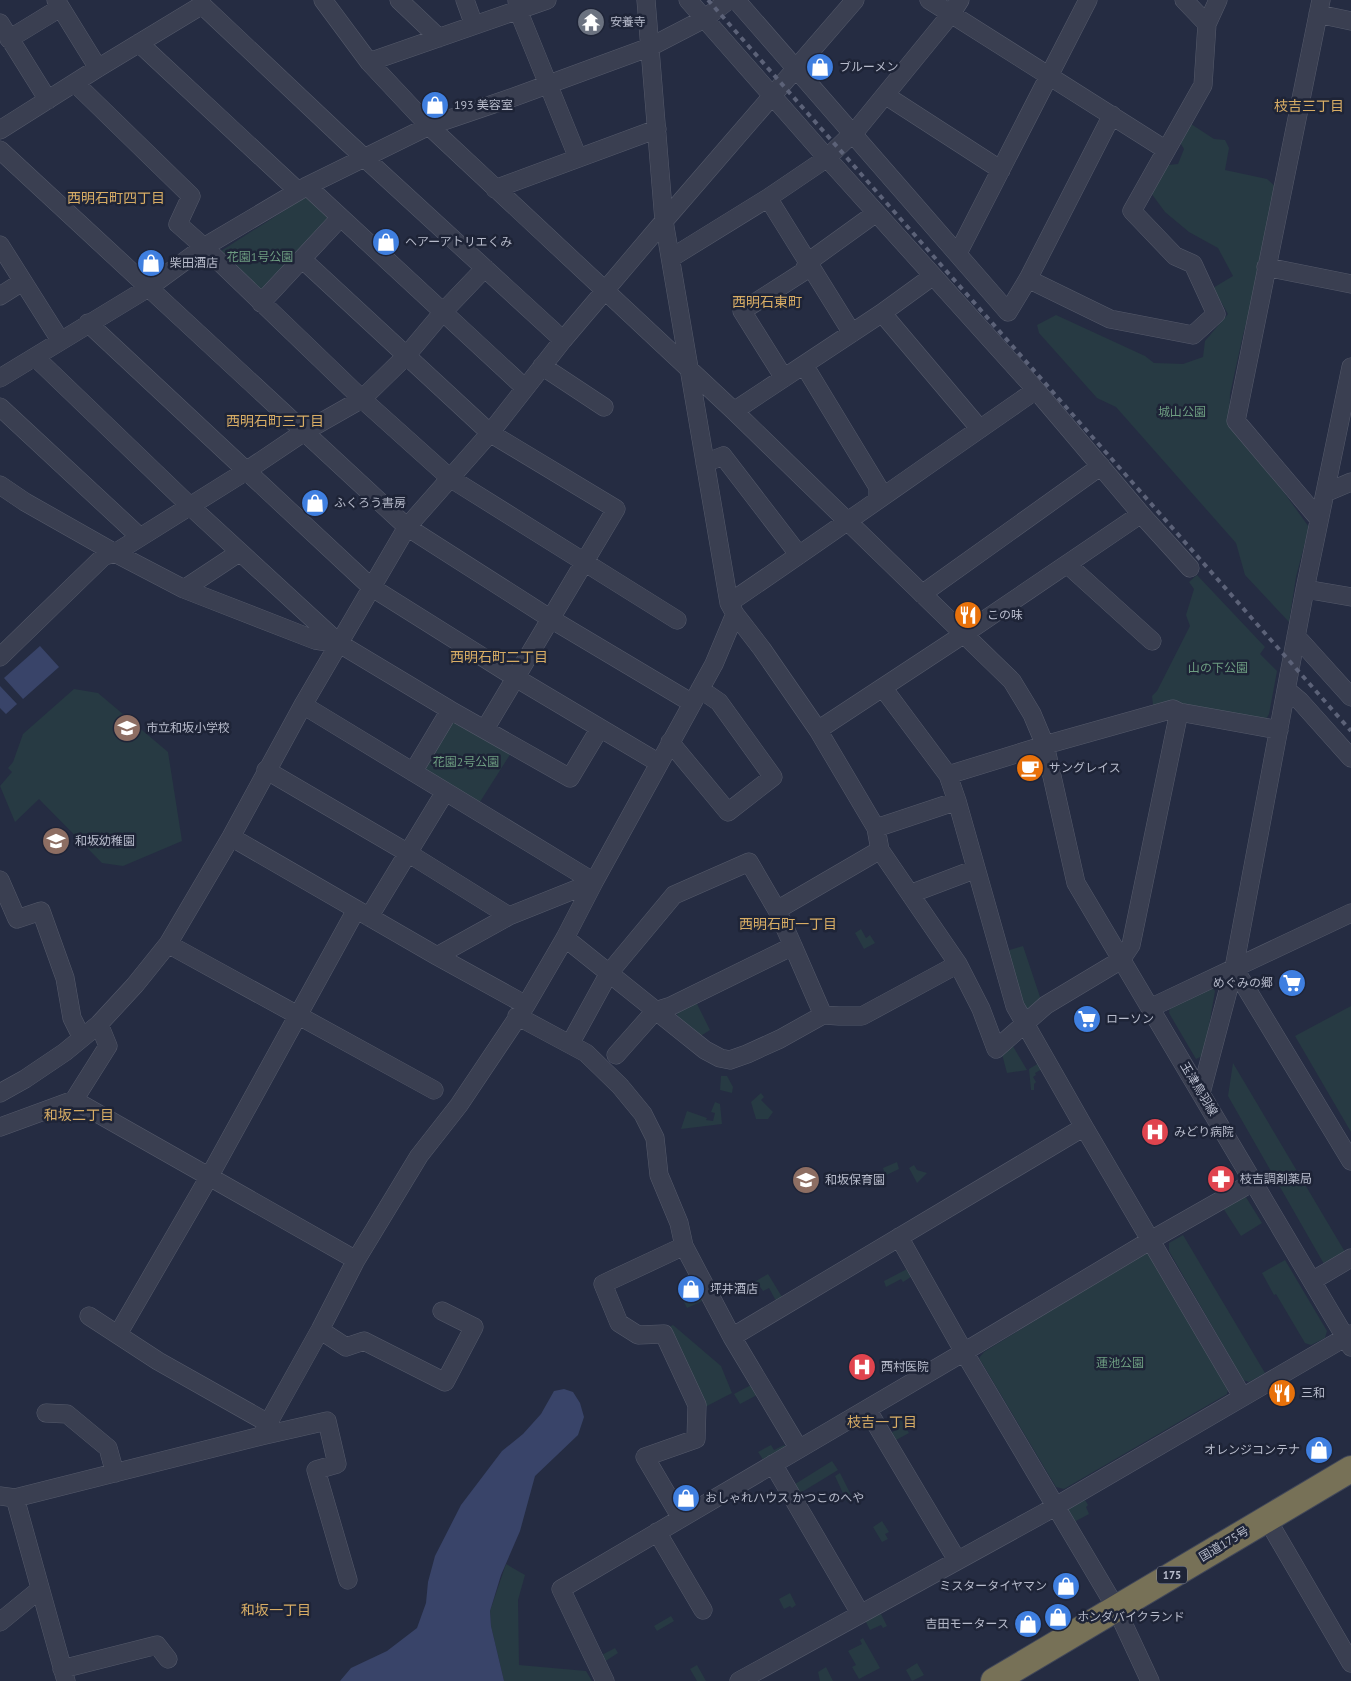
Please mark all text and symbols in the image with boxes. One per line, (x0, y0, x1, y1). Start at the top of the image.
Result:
temple icon: 安養寺 (576, 7, 606, 37)
place label: 安養寺 (610, 14, 646, 29)
shop icon: ブルーメン (805, 52, 835, 82)
place label: ブルーメン (839, 59, 899, 74)
shop icon: 193 美容室 (420, 90, 450, 120)
place label: 193 美容室 (454, 97, 513, 112)
district label: 枝吉三丁目 (1274, 97, 1344, 115)
district label: 西明石町四丁目 (67, 189, 165, 207)
shop icon: ヘアーアトリエくみ (371, 227, 401, 257)
place label: ヘアーアトリエくみ (405, 234, 512, 249)
shop icon: 柴田酒店 (136, 248, 166, 278)
park label: 花園1号公園 (227, 249, 293, 264)
place label: 柴田酒店 (170, 255, 218, 270)
district label: 西明石東町 (732, 293, 802, 311)
park label: 城山公園 (1158, 404, 1206, 419)
district label: 西明石町三丁目 (226, 412, 324, 430)
shop icon: ふくろう書房 (300, 488, 330, 518)
place label: ふくろう書房 (334, 495, 406, 510)
restaurant icon: この味 (953, 600, 983, 630)
place label: この味 (987, 607, 1023, 622)
district label: 西明石町二丁目 (450, 648, 548, 666)
park label: 山の下公園 (1188, 660, 1248, 675)
school or university icon: 市立和坂小学校 (112, 713, 142, 743)
place label: 市立和坂小学校 (146, 720, 230, 735)
cafe icon: サングレイス (1015, 753, 1045, 783)
park label: 花園2号公園 (433, 754, 499, 769)
place label: サングレイス (1049, 760, 1121, 775)
school or university icon: 和坂幼稚園 (41, 826, 71, 856)
place label: 和坂幼稚園 (75, 833, 135, 848)
district label: 西明石町一丁目 (739, 915, 837, 933)
supermarket icon: めぐみの郷 (1277, 968, 1307, 998)
place label: めぐみの郷 (1213, 975, 1273, 990)
supermarket icon: ローソン (1072, 1004, 1102, 1034)
place label: ローソン (1106, 1011, 1154, 1026)
street label: 玉津鳥羽線 (1178, 1059, 1221, 1118)
district label: 和坂二丁目 (44, 1106, 114, 1124)
hospital icon: みどり病院 (1140, 1117, 1170, 1147)
place label: みどり病院 (1174, 1124, 1234, 1139)
pharmacy icon: 枝吉調剤薬局 (1206, 1164, 1236, 1194)
school or university icon: 和坂保育園 (791, 1165, 821, 1195)
place label: 枝吉調剤薬局 (1240, 1171, 1312, 1186)
place label: 和坂保育園 (825, 1172, 885, 1187)
shop icon: 坪井酒店 (676, 1274, 706, 1304)
place label: 坪井酒店 (710, 1281, 758, 1296)
hospital icon: 西村医院 (847, 1352, 877, 1382)
park label: 蓮池公園 (1096, 1355, 1144, 1370)
place label: 西村医院 (881, 1359, 929, 1374)
restaurant icon: 三和 (1267, 1378, 1297, 1408)
place label: 三和 (1301, 1385, 1325, 1400)
district label: 枝吉一丁目 (847, 1413, 917, 1431)
shop icon: オレンジコンテナ (1304, 1435, 1334, 1465)
place label: オレンジコンテナ (1204, 1442, 1300, 1457)
shop icon: おしゃれハウス かつこのへや (671, 1483, 701, 1513)
place label: おしゃれハウス かつこのへや (705, 1490, 864, 1505)
street label: 国道175号 (1196, 1523, 1251, 1564)
road number: 175 (1157, 1566, 1187, 1584)
shop icon: ミスタータイヤマン (1051, 1571, 1081, 1601)
place label: ミスタータイヤマン (939, 1578, 1047, 1593)
district label: 和坂一丁目 (241, 1601, 311, 1619)
shop icon: ホンダバイクランド (1043, 1602, 1073, 1632)
shop icon: 吉田モータース (1013, 1609, 1043, 1639)
place label: ホンダバイクランド (1077, 1609, 1185, 1624)
place label: 吉田モータース (926, 1616, 1009, 1631)

